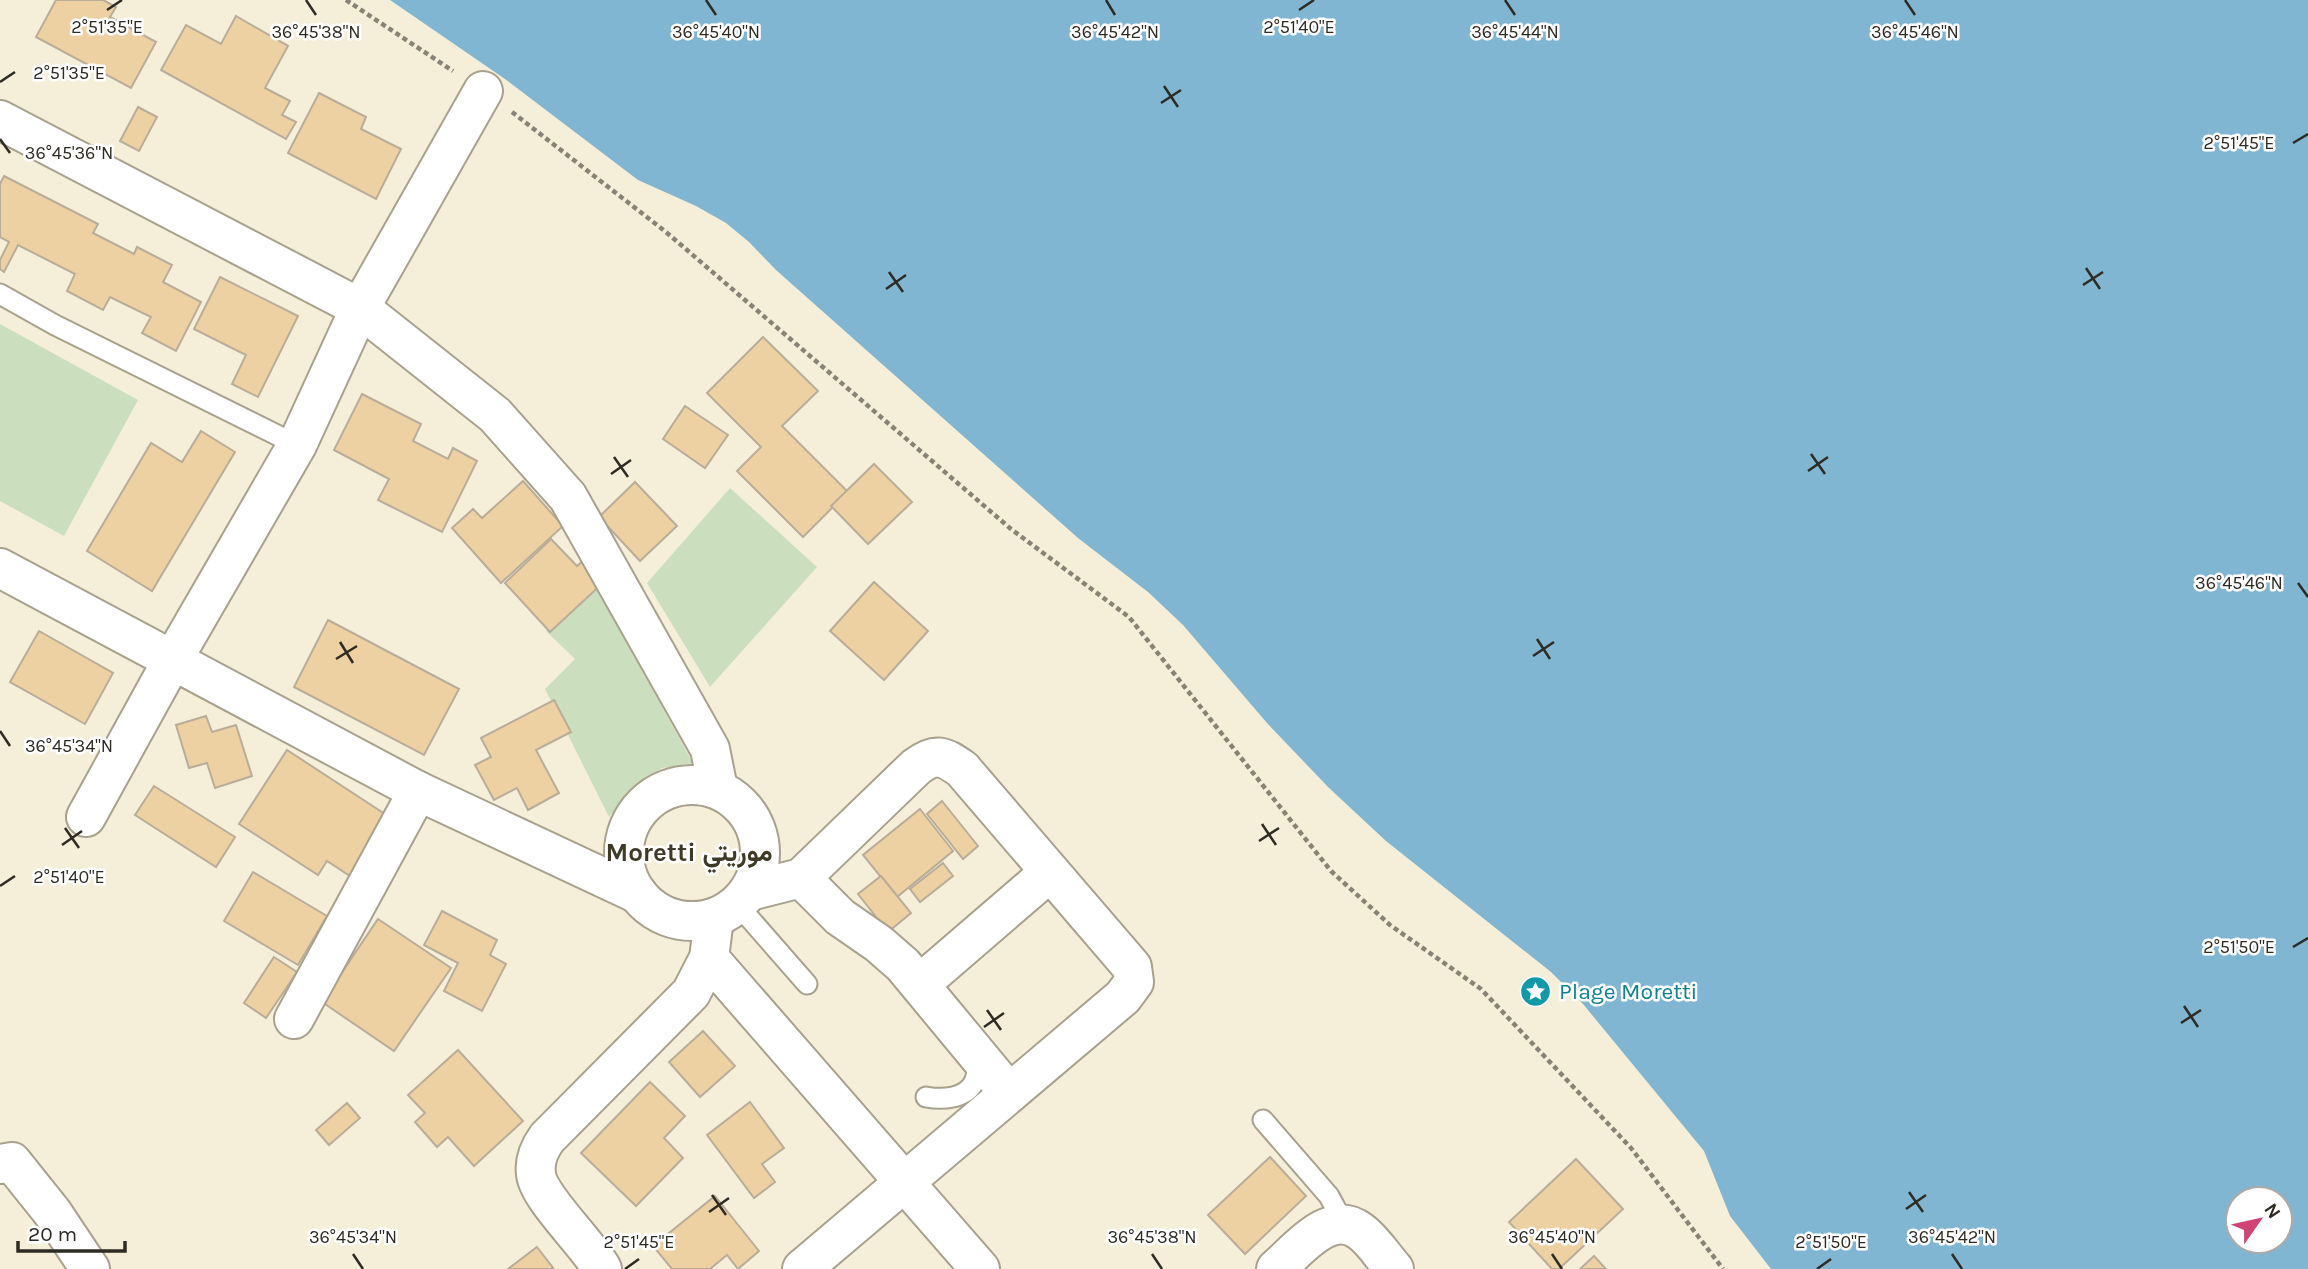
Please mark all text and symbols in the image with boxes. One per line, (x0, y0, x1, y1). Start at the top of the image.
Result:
text: 2°51'35"E (71, 16, 143, 38)
text: 2°51'40"E (1263, 16, 1335, 38)
text: 36°45'38"N (271, 21, 361, 43)
text: 36°45'40"N (672, 21, 760, 43)
text: 36°45'42"N (1071, 21, 1159, 43)
text: 36°45'44"N (1471, 21, 1559, 43)
text: 36°45'46"N (1871, 21, 1959, 43)
text: 2°51'35"E (33, 62, 105, 84)
text: 2°51'45"E (2204, 132, 2274, 154)
text: 36°45'36"N (25, 142, 113, 164)
text: 36°45'46"N (2195, 572, 2283, 594)
text: 36°45'34"N (25, 735, 113, 757)
district label: Moretti موريتي (605, 837, 773, 874)
text: 2°51'40"E (33, 866, 105, 888)
text: 2°51'50"E (2203, 936, 2275, 958)
place icon: Plage Moretti (1519, 974, 1553, 1008)
place label: Plage Moretti (1559, 978, 1697, 1005)
north arrow (2224, 1185, 2294, 1255)
text: N (2259, 1199, 2285, 1223)
scale bar (18, 1210, 124, 1254)
text: 20 m (28, 1222, 77, 1246)
text: 36°45'34"N (309, 1226, 397, 1248)
text: 36°45'38"N (1107, 1226, 1197, 1248)
text: 36°45'40"N (1508, 1226, 1596, 1248)
text: 36°45'42"N (1908, 1226, 1996, 1248)
text: 2°51'45"E (604, 1231, 674, 1253)
text: 2°51'50"E (1795, 1231, 1867, 1253)

